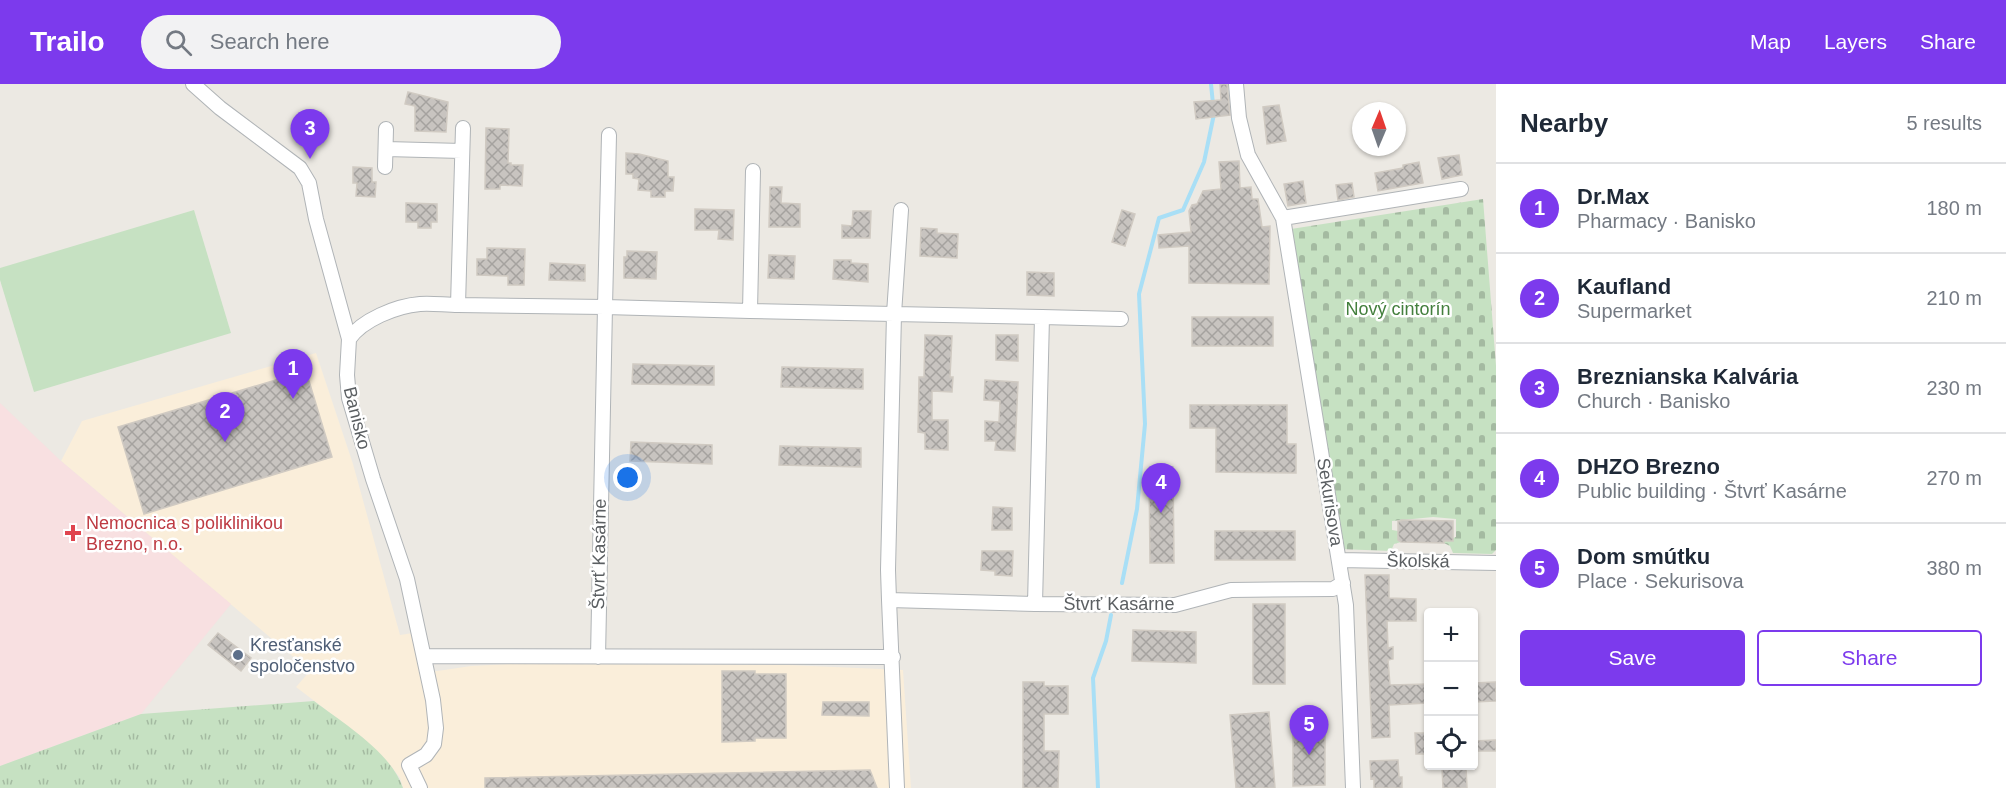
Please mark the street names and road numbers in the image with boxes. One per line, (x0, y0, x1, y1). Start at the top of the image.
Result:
street label: Banisko (340, 385, 374, 451)
street label: Sekurisova (1313, 456, 1347, 549)
street label: Štvrť Kasárne (587, 498, 610, 610)
street label: Školská (1386, 549, 1451, 572)
street label: Štvrť Kasárne (1064, 593, 1174, 614)

